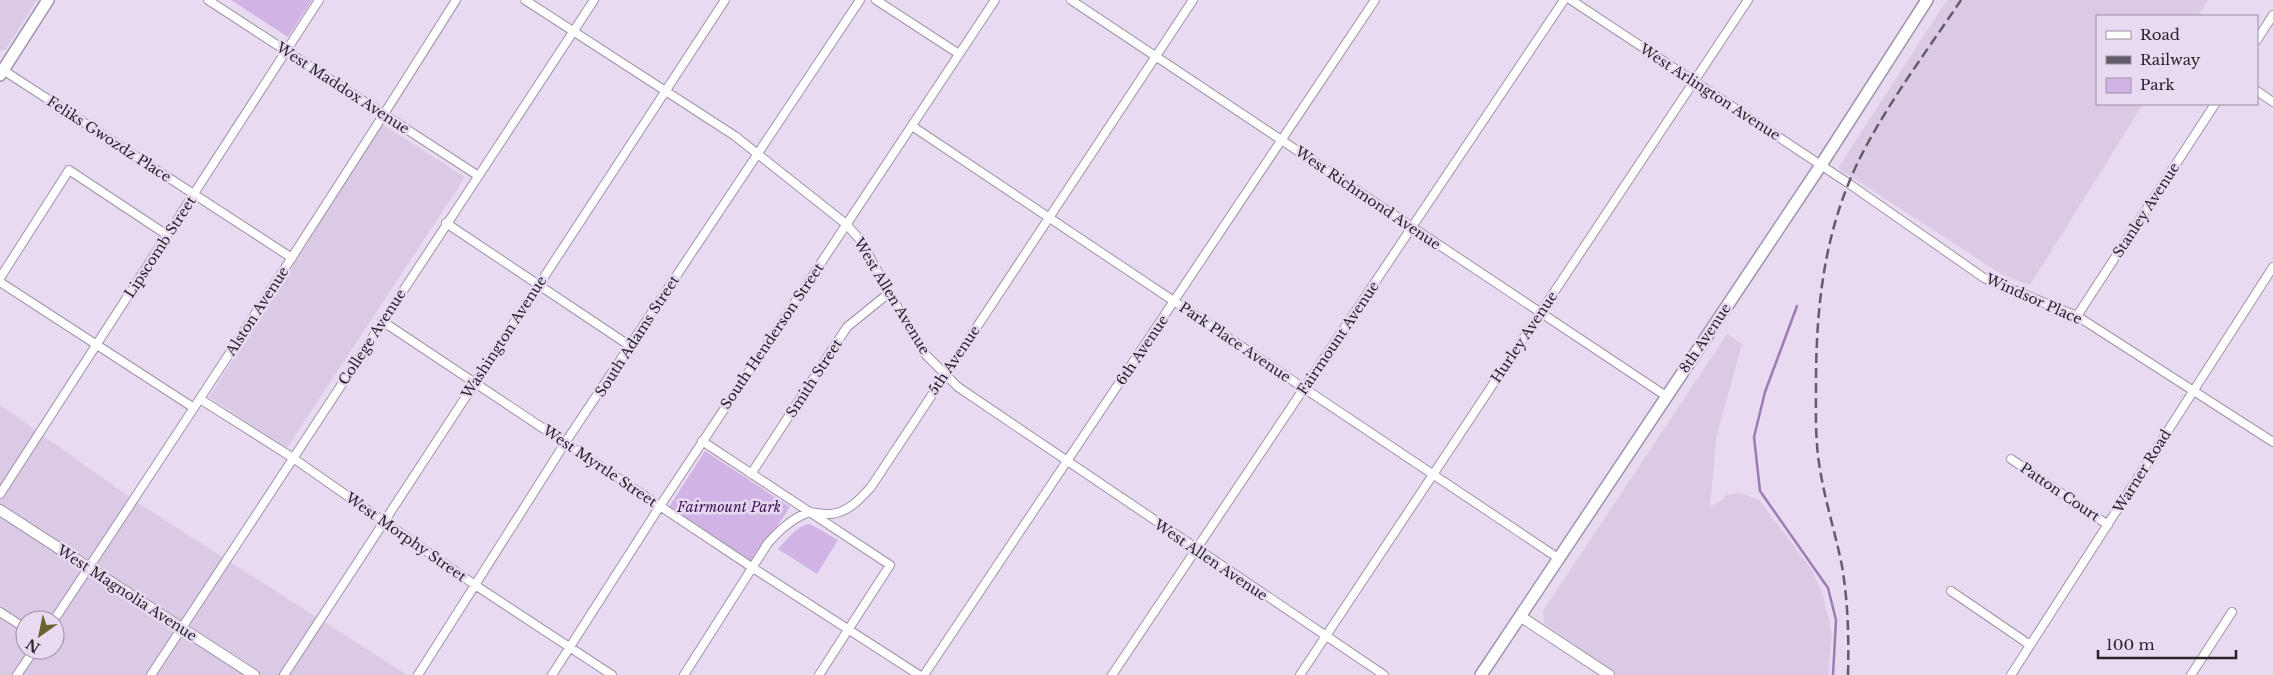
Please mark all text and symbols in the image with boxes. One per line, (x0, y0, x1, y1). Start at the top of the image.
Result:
legend (2096, 15, 2258, 105)
text: Road (2140, 25, 2180, 44)
street label: West Maddox Avenue (272, 38, 413, 138)
street label: West Arlington Avenue (1635, 39, 1784, 144)
text: Railway (2140, 50, 2201, 69)
text: Park (2140, 75, 2176, 94)
street label: Feliks Gwozdz Place (44, 92, 174, 186)
street label: West Richmond Avenue (1291, 142, 1444, 254)
street label: Stanley Avenue (2109, 159, 2183, 261)
street label: Lipscomb Street (120, 192, 200, 301)
street label: West Allen Avenue (850, 234, 934, 358)
street label: South Henderson Street (716, 259, 828, 412)
street label: Alston Avenue (221, 263, 292, 360)
street label: Windsor Place (1982, 269, 2085, 328)
street label: South Adams Street (591, 271, 683, 400)
street label: Washington Avenue (457, 272, 550, 403)
street label: Fairmount Avenue (1293, 278, 1383, 398)
street label: College Avenue (334, 286, 410, 388)
street label: Hurley Avenue (1487, 288, 1561, 386)
street label: Park Place Avenue (1176, 298, 1294, 386)
street label: 8th Avenue (1675, 300, 1735, 376)
street label: 6th Avenue (1112, 312, 1172, 388)
street label: 5th Avenue (924, 322, 984, 398)
street label: Smith Street (782, 335, 846, 421)
street label: West Myrtle Street (539, 421, 661, 511)
street label: Warner Road (2109, 426, 2175, 517)
street label: Patton Court (2017, 459, 2104, 526)
street label: West Morphy Street (341, 488, 470, 586)
park label: Fairmount Park (676, 498, 781, 516)
street label: West Allen Avenue (1150, 515, 1271, 605)
street label: West Magnolia Avenue (53, 541, 200, 645)
north arrow (15, 610, 65, 660)
scale bar (2098, 628, 2236, 660)
text: N (22, 635, 43, 657)
text: 100 m (2106, 635, 2155, 654)

